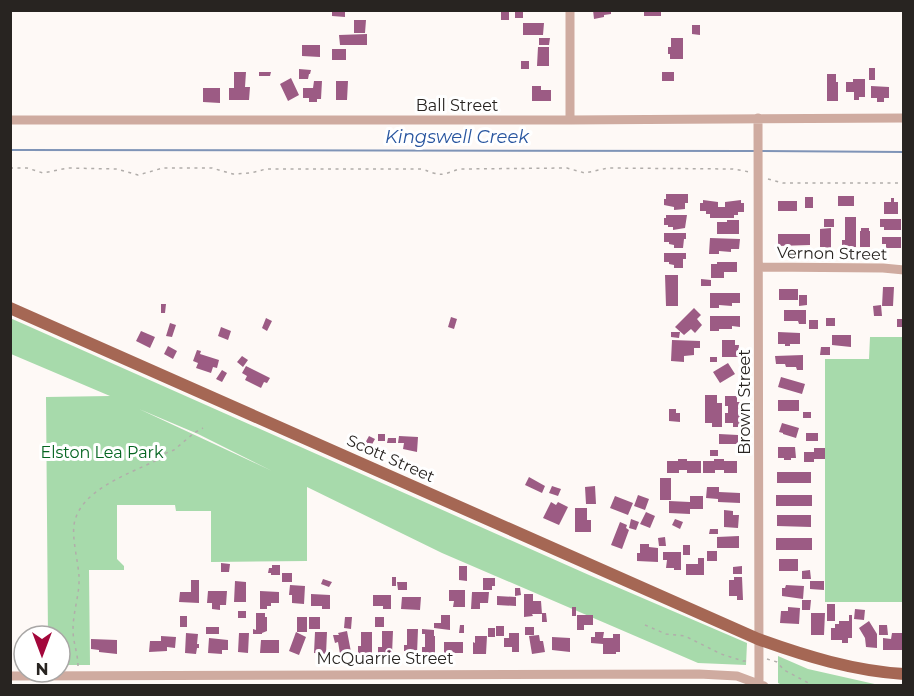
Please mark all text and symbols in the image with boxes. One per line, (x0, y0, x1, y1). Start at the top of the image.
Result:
street label: Ball Street (416, 96, 499, 115)
water label: Kingswell Creek (385, 126, 530, 148)
street label: Vernon Street (777, 243, 888, 264)
street label: Brown Street (735, 349, 754, 455)
street label: Scott Street (344, 431, 438, 486)
park label: Elston Lea Park (41, 443, 164, 462)
north arrow (12, 624, 72, 684)
street label: McQuarrie Street (316, 649, 454, 668)
text: N (36, 659, 48, 678)

